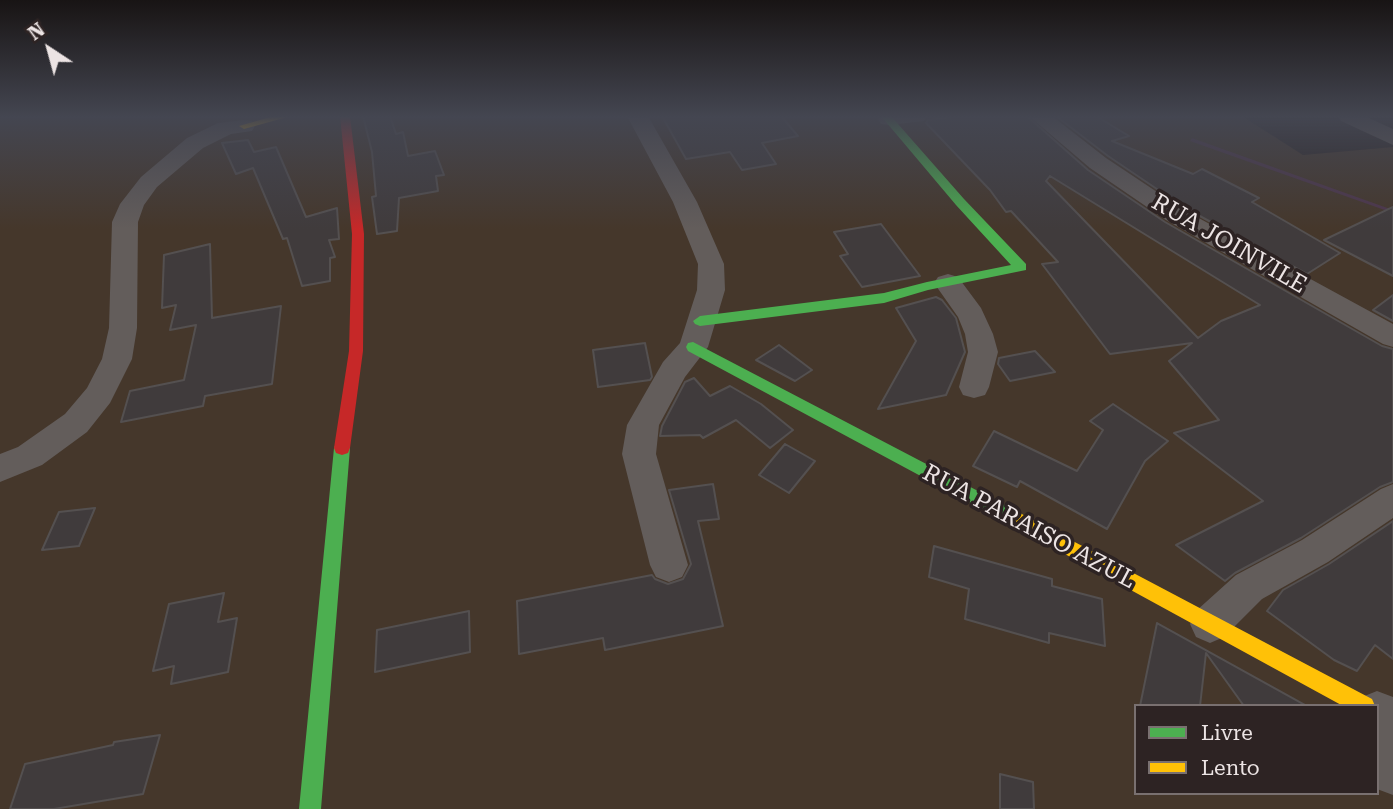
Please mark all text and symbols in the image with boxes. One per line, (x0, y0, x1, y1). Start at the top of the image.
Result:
north arrow (14, 14, 84, 84)
text: N (24, 18, 49, 45)
street label: RUA JOINVILE (1146, 188, 1312, 300)
street label: RUA PARAISO AZUL (918, 459, 1140, 595)
legend (1134, 704, 1379, 795)
text: Livre (1201, 721, 1253, 745)
text: Lento (1201, 756, 1260, 780)

